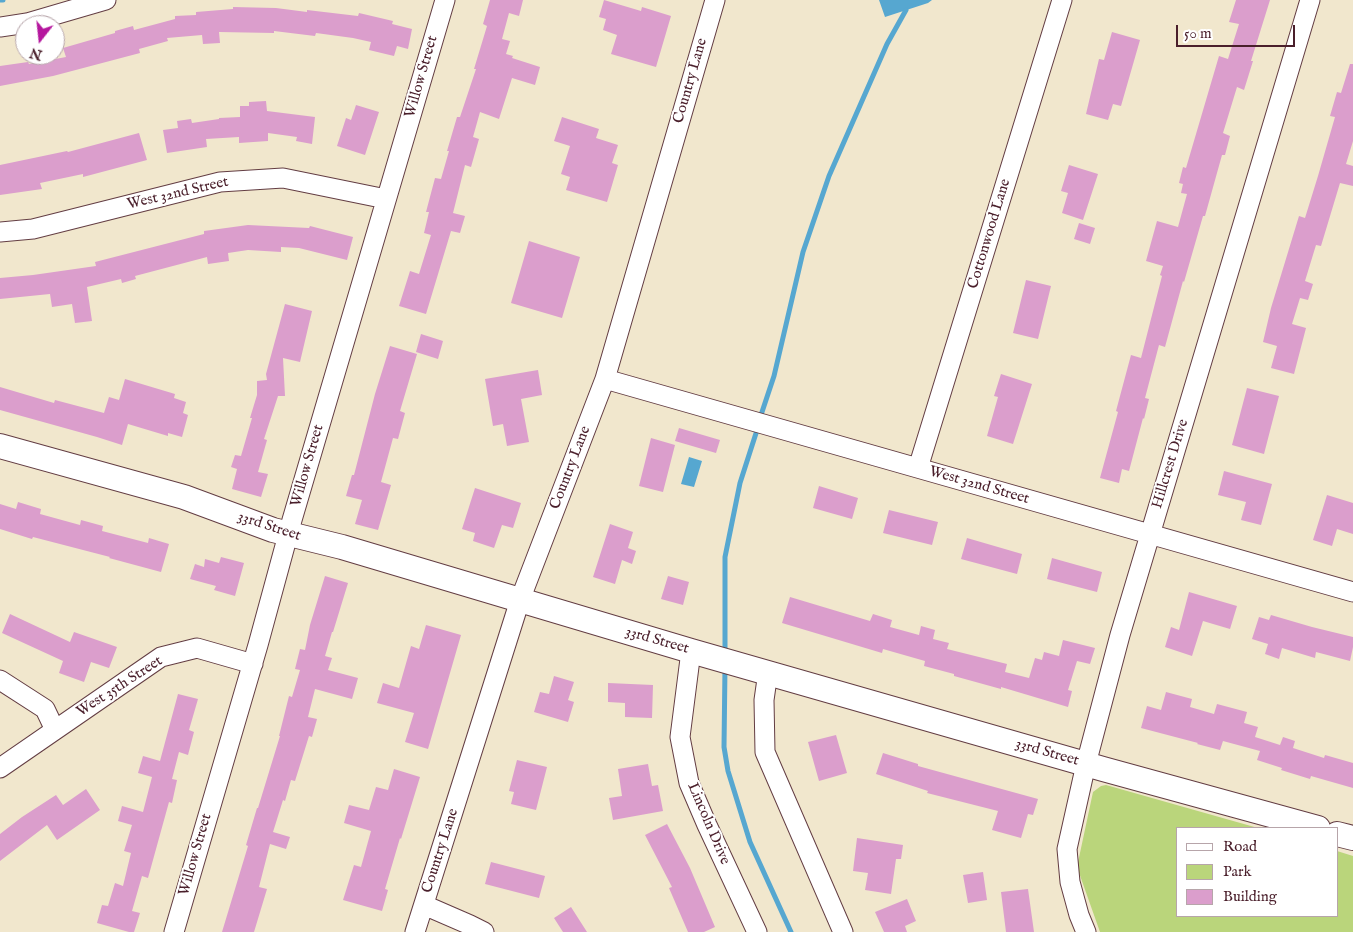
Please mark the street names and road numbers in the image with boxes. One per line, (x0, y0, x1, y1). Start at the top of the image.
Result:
street label: Willow Street (402, 34, 442, 120)
street label: Country Lane (670, 36, 712, 126)
street label: West 32nd Street (126, 174, 230, 214)
street label: Cottonwood Lane (965, 177, 1015, 291)
street label: Hillcrest Drive (1149, 417, 1193, 511)
street label: Willow Street (288, 423, 328, 509)
street label: Country Lane (547, 424, 595, 512)
street label: West 32nd Street (927, 463, 1031, 509)
street label: 33rd Street (235, 508, 303, 546)
street label: 33rd Street (623, 623, 691, 659)
street label: West 35th Street (74, 653, 166, 721)
street label: 33rd Street (1013, 735, 1081, 771)
street label: Lincoln Drive (683, 780, 733, 868)
street label: Country Lane (419, 806, 463, 896)
street label: Willow Street (176, 812, 216, 898)

